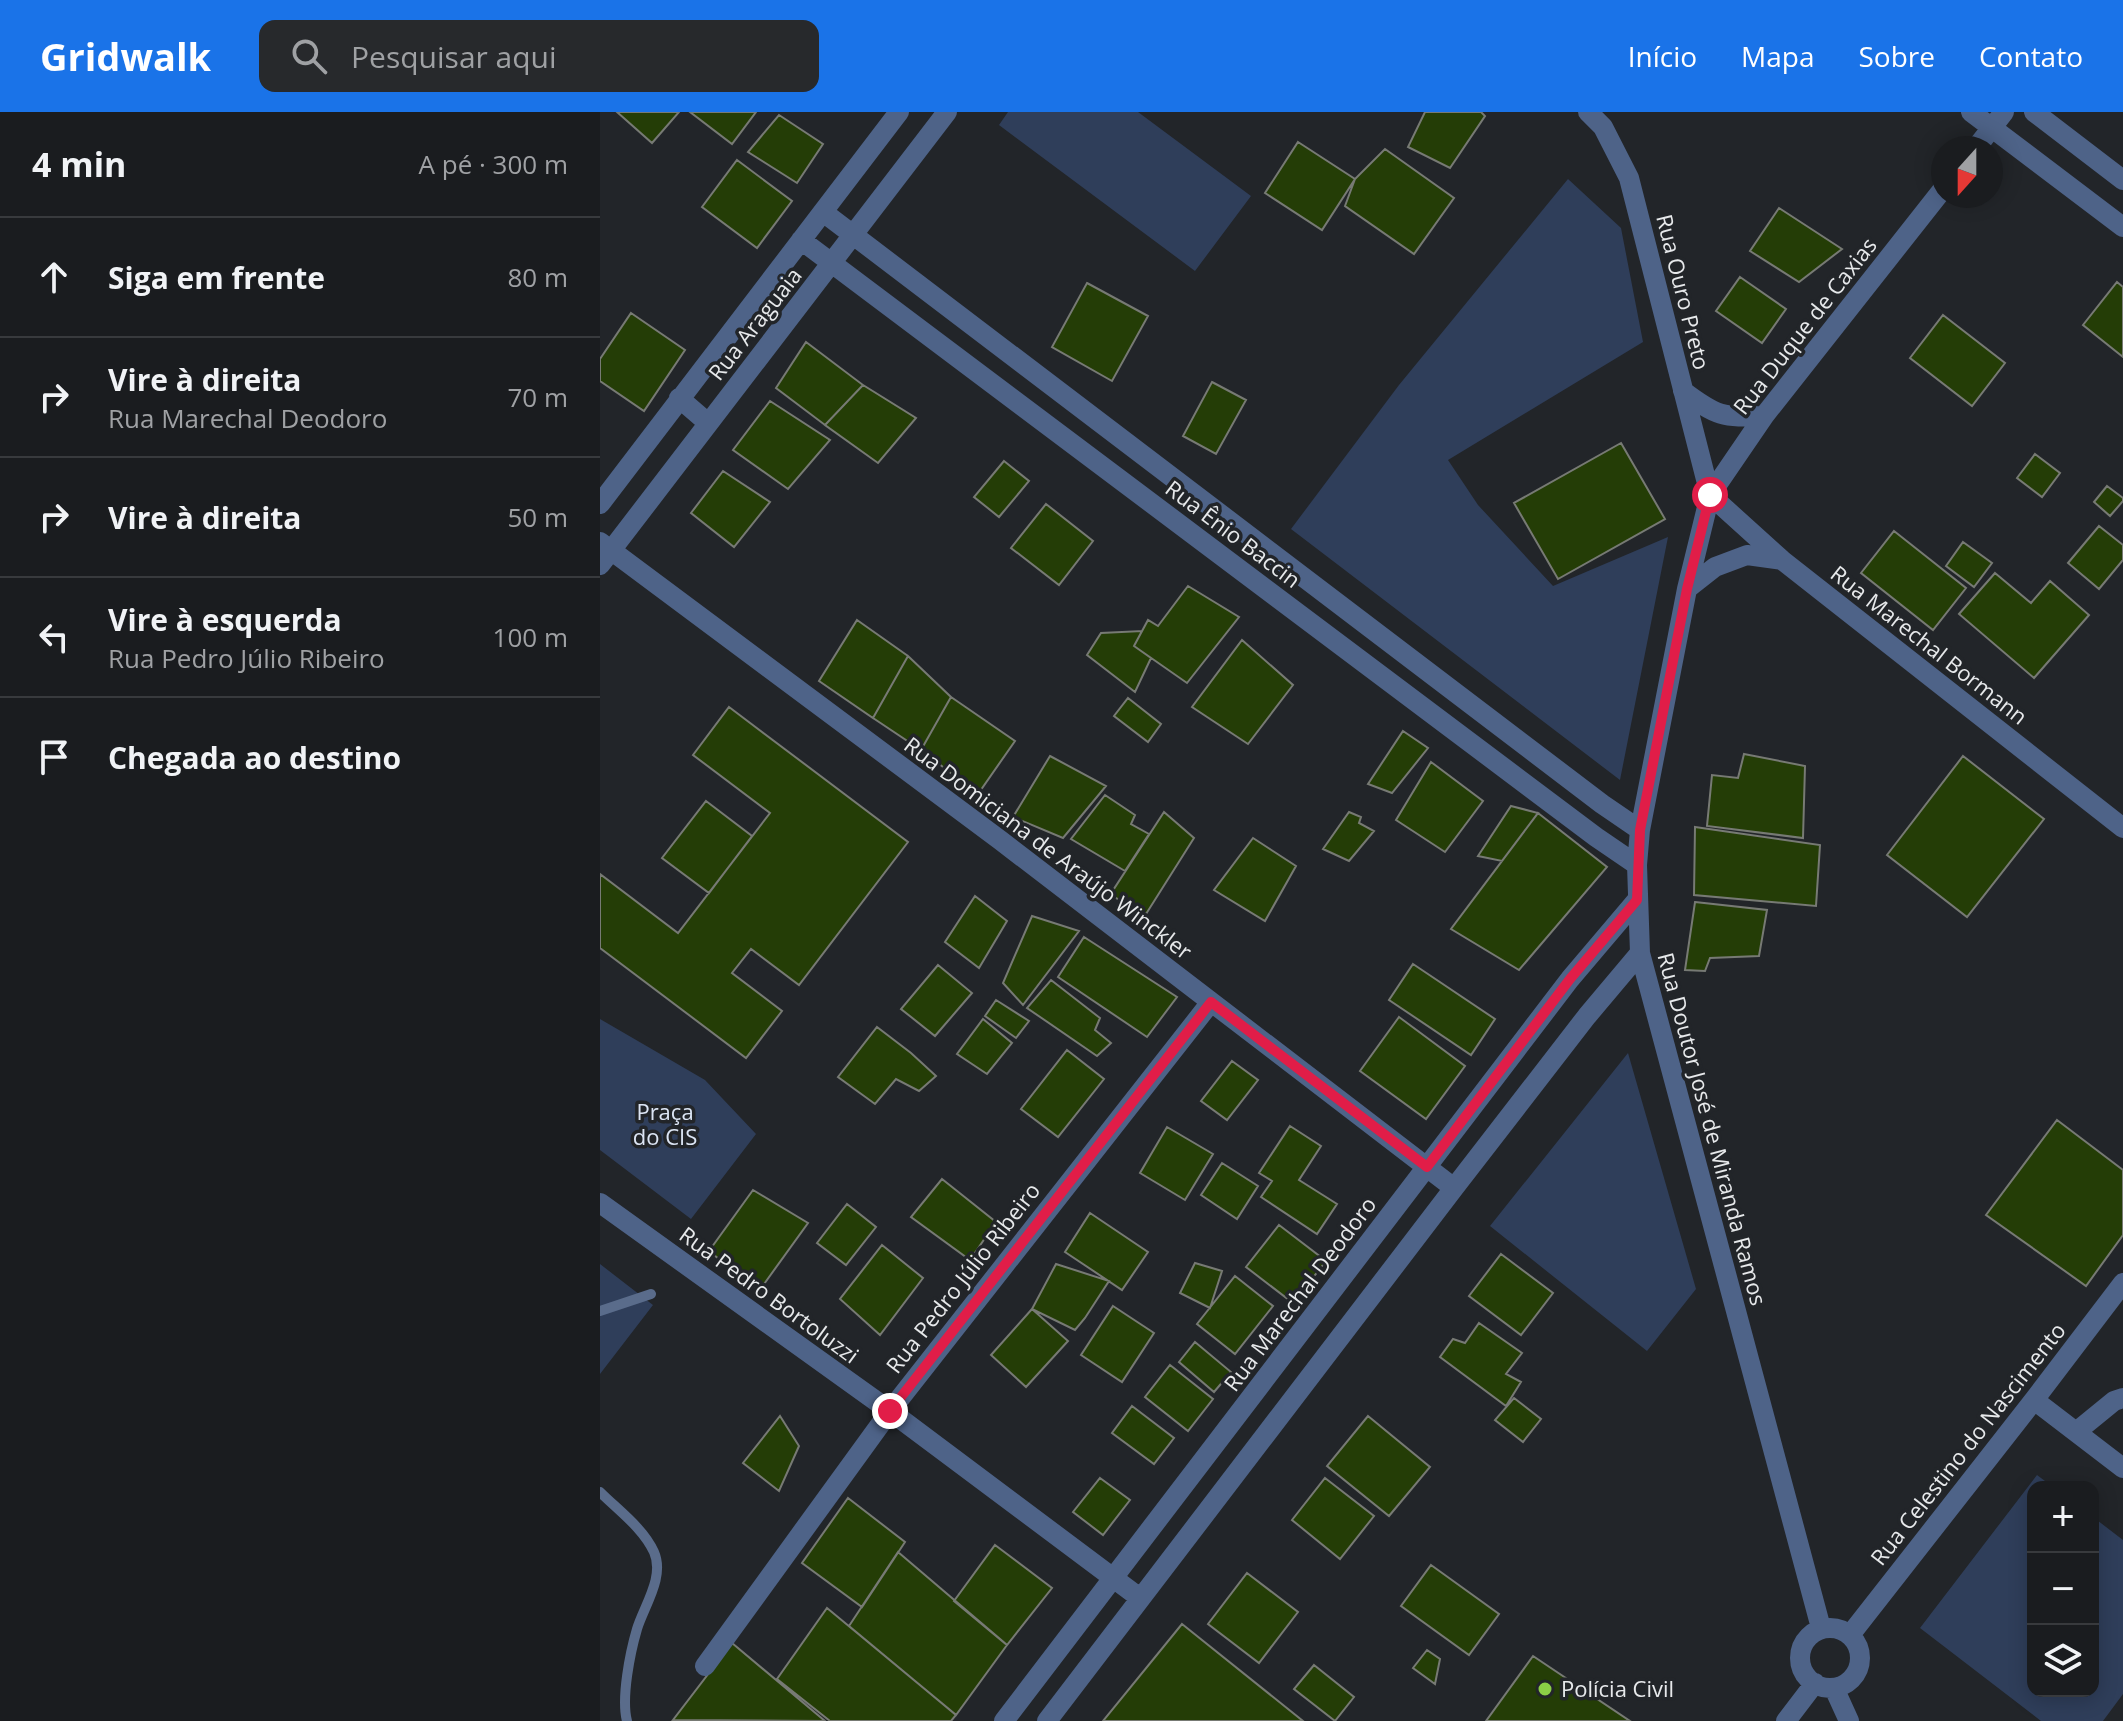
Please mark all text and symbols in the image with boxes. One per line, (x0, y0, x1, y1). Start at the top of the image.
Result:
search box (259, 20, 819, 92)
text: Gridwalk (40, 30, 211, 82)
icon: search (287, 34, 331, 78)
text: Pesquisar aqui (351, 36, 557, 77)
text: Início (1628, 37, 1697, 75)
text: Mapa (1741, 37, 1814, 75)
text: Sobre (1858, 37, 1935, 75)
text: Contato (1979, 37, 2083, 75)
north arrow (1931, 136, 2003, 208)
text: 4 min (32, 141, 126, 187)
text: A pé · 300 m (419, 146, 568, 182)
street label: Rua Ouro Preto (1650, 211, 1718, 373)
street label: Rua Duque de Caxias (1726, 231, 1883, 420)
icon: ahead (32, 255, 76, 299)
text: Siga em frente (108, 257, 325, 298)
text: 80 m (507, 259, 568, 295)
street label: Rua Araguaia (701, 261, 808, 386)
text: Vire à direita (108, 359, 302, 400)
icon: right (32, 375, 76, 419)
text: 70 m (507, 379, 568, 415)
text: Rua Marechal Deodoro (108, 400, 387, 436)
street label: Rua Ênio Baccin (1160, 473, 1307, 594)
route start (1692, 477, 1728, 513)
icon: right (32, 495, 76, 539)
text: Vire à direita (108, 497, 302, 538)
text: 50 m (507, 499, 568, 535)
street label: Rua Marechal Bormann (1825, 558, 2034, 730)
text: Vire à esquerda (108, 599, 342, 640)
icon: left (32, 615, 76, 659)
text: 100 m (493, 619, 568, 655)
text: Rua Pedro Júlio Ribeiro (108, 640, 385, 676)
street label: Rua Domiciana de Araújo Winckler (899, 729, 1199, 965)
icon: arrive (32, 735, 76, 779)
text: Chegada ao destino (108, 737, 401, 778)
street label: Rua Doutor José de Miranda Ramos (1651, 949, 1775, 1308)
park label: Praça do CIS (633, 1096, 697, 1151)
street label: Rua Pedro Júlio Ribeiro (878, 1176, 1046, 1379)
street label: Rua Marechal Deodoro (1216, 1190, 1382, 1397)
street label: Rua Pedro Bortoluzzi (674, 1219, 865, 1369)
street label: Rua Celestino do Nascimento (1863, 1316, 2072, 1571)
route end (872, 1393, 908, 1429)
map controls (2027, 1481, 2099, 1697)
button: + (2027, 1481, 2099, 1553)
button: − (2027, 1553, 2099, 1625)
button: layers (2027, 1625, 2099, 1697)
place label: Polícia Civil (1561, 1673, 1674, 1703)
marker: Polícia Civil (1536, 1680, 1554, 1698)

